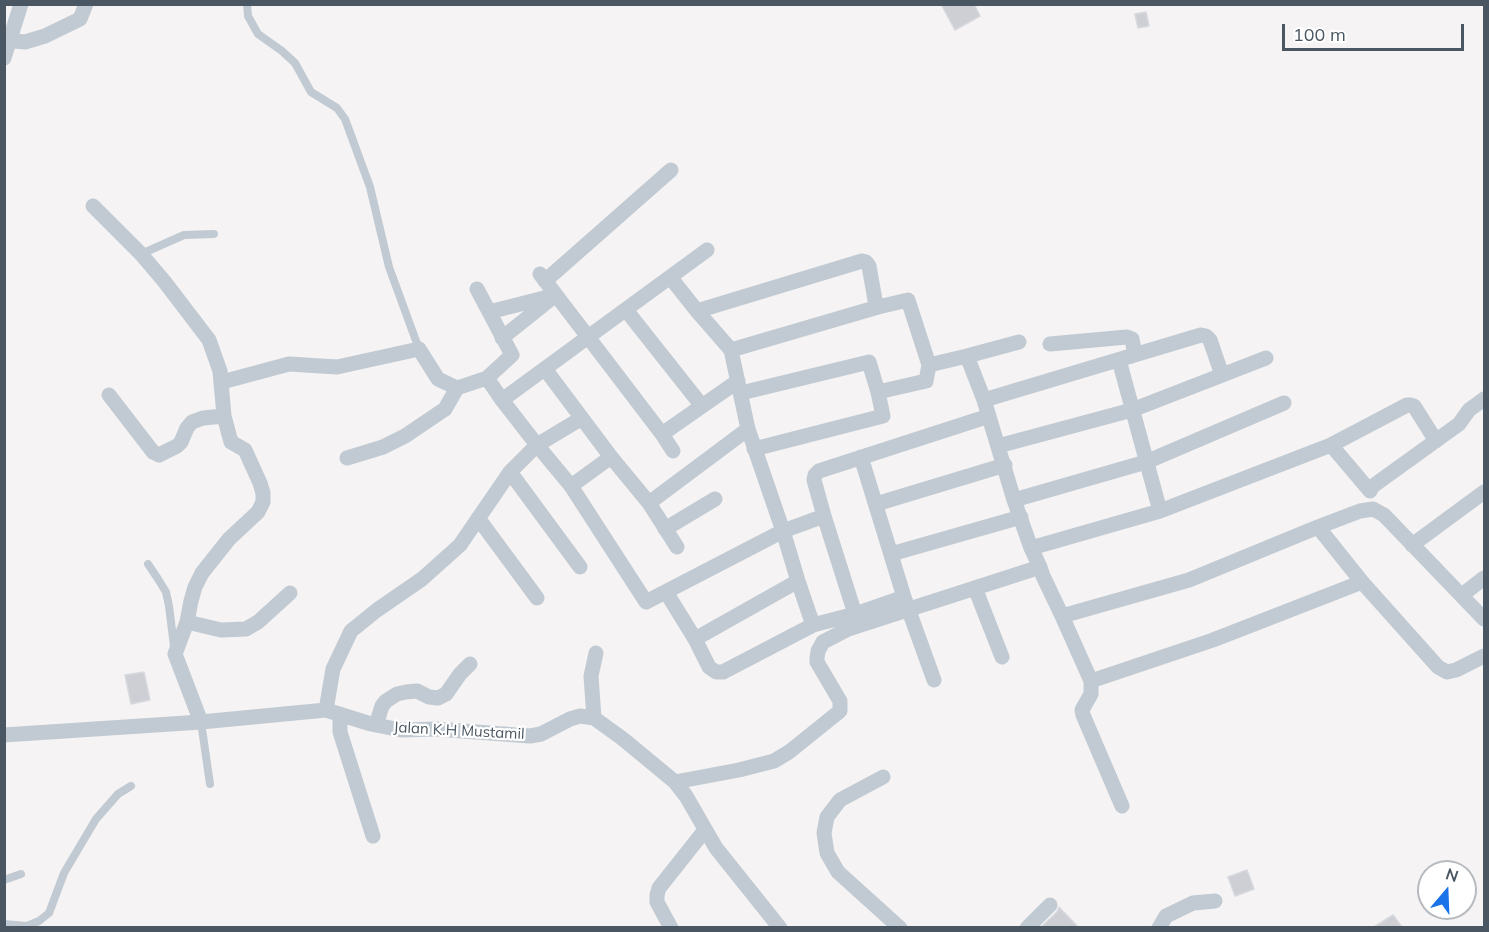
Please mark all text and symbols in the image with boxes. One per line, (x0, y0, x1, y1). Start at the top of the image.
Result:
scale bar (1285, 12, 1466, 50)
text: 100 m (1293, 23, 1346, 46)
street label: Jalan K.H Mustamil (393, 719, 525, 743)
north arrow (1417, 860, 1477, 920)
text: N (1443, 863, 1461, 886)

